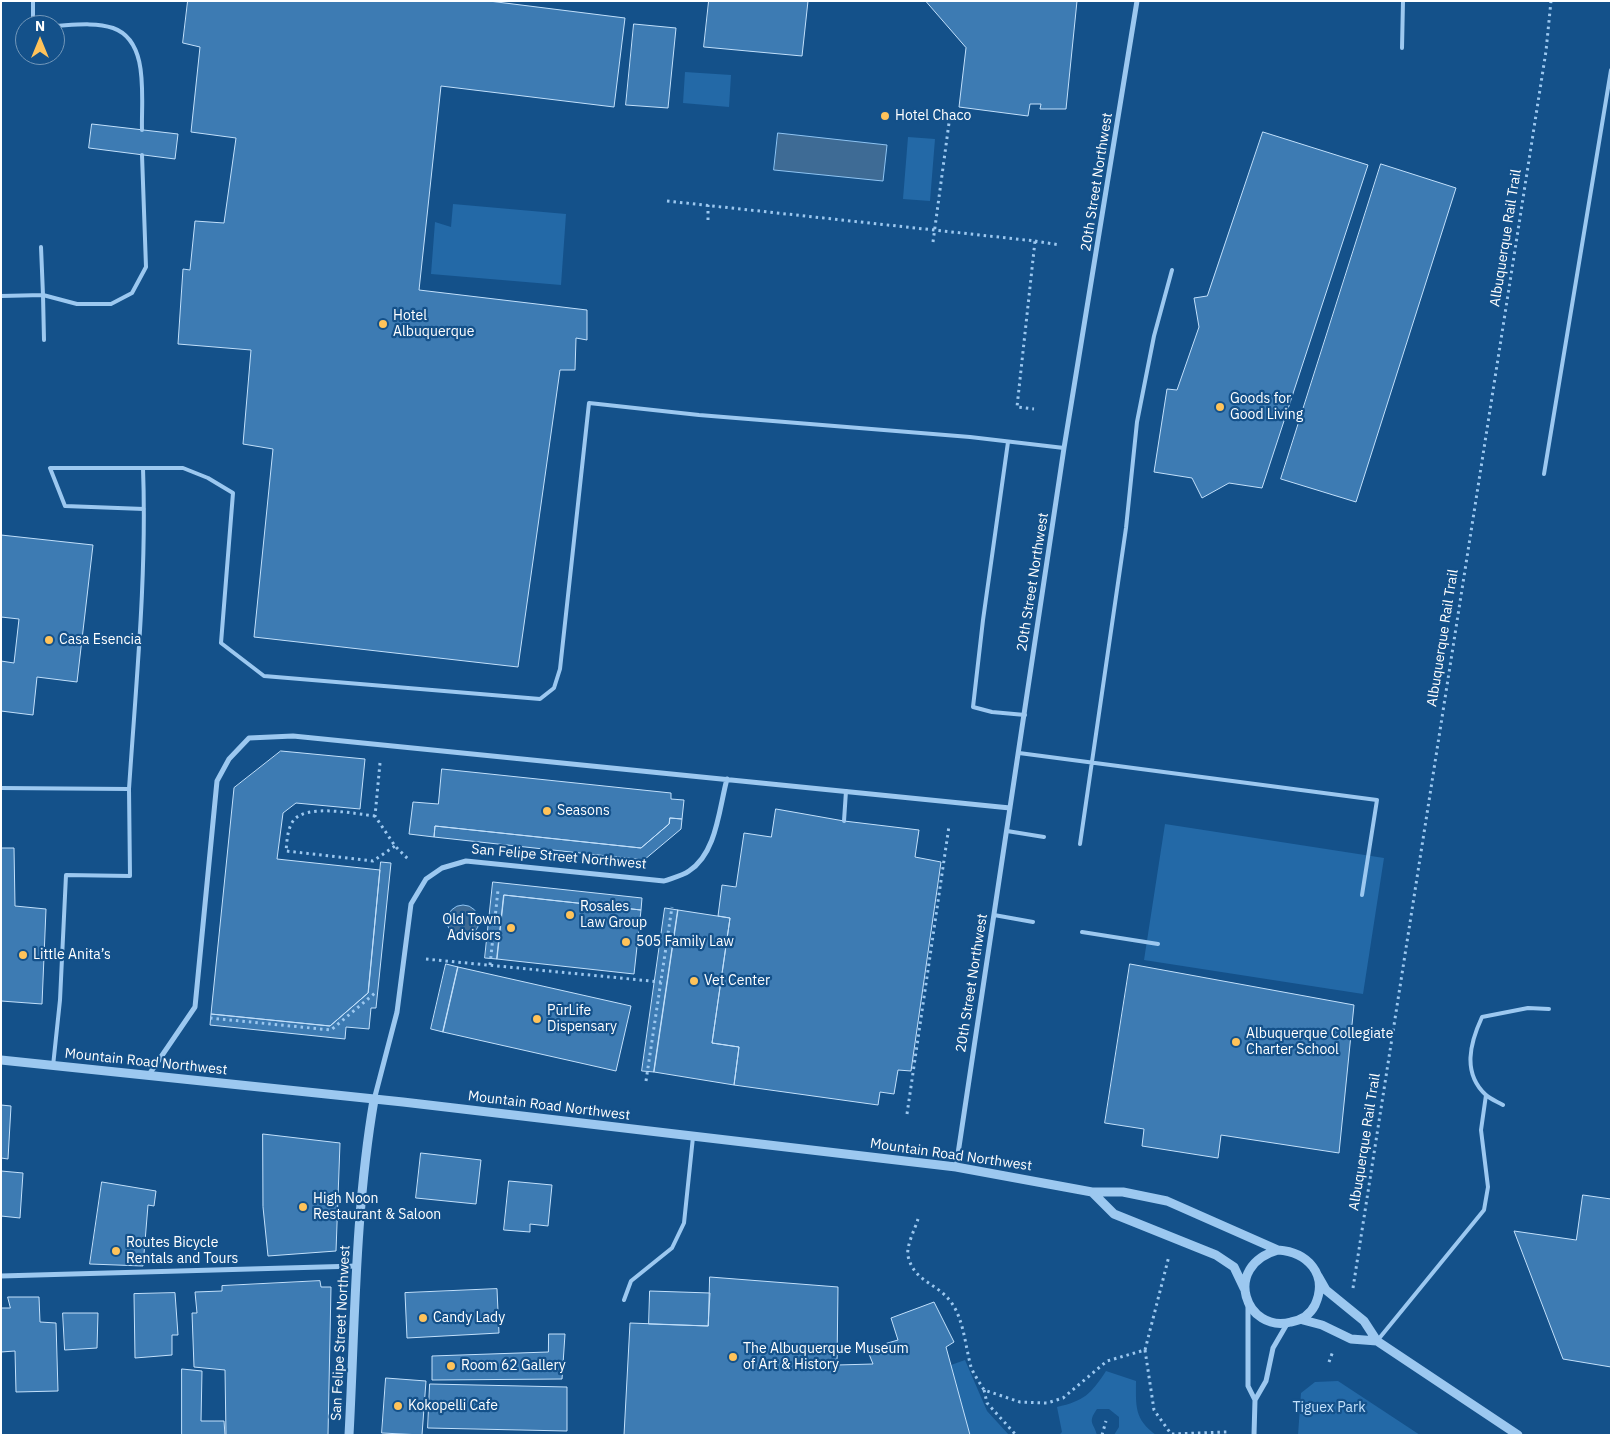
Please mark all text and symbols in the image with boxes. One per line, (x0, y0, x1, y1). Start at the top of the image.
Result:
north arrow (15, 15, 65, 65)
text: N (35, 17, 45, 35)
place label: Hotel Chaco (895, 108, 971, 124)
marker: Hotel Chaco (879, 110, 891, 122)
street label: 20th Street Northwest (1078, 111, 1116, 253)
street label: Albuquerque Rail Trail (1487, 168, 1525, 308)
place label: Hotel Albuquerque (393, 308, 474, 341)
marker: Hotel Albuquerque (377, 318, 389, 330)
place label: Goods for Good Living (1230, 391, 1303, 424)
marker: Goods for Good Living (1214, 401, 1226, 413)
street label: 20th Street Northwest (1014, 511, 1052, 653)
street label: Albuquerque Rail Trail (1424, 568, 1462, 708)
place label: Casa Esencia (59, 632, 141, 648)
marker: Casa Esencia (43, 634, 55, 646)
place label: Seasons (557, 803, 610, 819)
marker: Seasons (541, 805, 553, 817)
street label: San Felipe Street Northwest (471, 841, 647, 873)
place label: Rosales Law Group (580, 899, 647, 932)
marker: Rosales Law Group (564, 909, 576, 921)
place label: Old Town Advisors (442, 912, 501, 944)
street label: 20th Street Northwest (953, 912, 991, 1054)
marker: Old Town Advisors (505, 922, 517, 934)
place label: 505 Family Law (636, 934, 734, 950)
marker: 505 Family Law (620, 936, 632, 948)
place label: Little Anita’s (33, 947, 111, 963)
marker: Little Anita’s (17, 949, 29, 961)
place label: Vet Center (704, 973, 770, 989)
marker: Vet Center (688, 975, 700, 987)
place label: PūrLife Dispensary (547, 1003, 617, 1036)
marker: PūrLife Dispensary (531, 1013, 543, 1025)
place label: Albuquerque Collegiate Charter School (1246, 1026, 1393, 1058)
marker: Albuquerque Collegiate Charter School (1230, 1036, 1242, 1048)
street label: Mountain Road Northwest (64, 1045, 228, 1079)
street label: Albuquerque Rail Trail (1346, 1072, 1384, 1212)
street label: Mountain Road Northwest (467, 1088, 631, 1124)
street label: Mountain Road Northwest (869, 1135, 1033, 1175)
place label: High Noon Restaurant & Saloon (313, 1191, 441, 1224)
marker: High Noon Restaurant & Saloon (297, 1201, 309, 1213)
place label: Routes Bicycle Rentals and Tours (126, 1235, 238, 1268)
marker: Routes Bicycle Rentals and Tours (110, 1245, 122, 1257)
street label: San Felipe Street Northwest (328, 1245, 354, 1421)
place label: Candy Lady (433, 1310, 505, 1326)
marker: Candy Lady (417, 1312, 429, 1324)
place label: The Albuquerque Museum of Art & History (743, 1341, 909, 1374)
marker: The Albuquerque Museum of Art & History (727, 1351, 739, 1363)
place label: Room 62 Gallery (461, 1358, 566, 1374)
marker: Room 62 Gallery (445, 1360, 457, 1372)
place label: Kokopelli Cafe (408, 1398, 498, 1414)
marker: Kokopelli Cafe (392, 1400, 404, 1412)
park label: Tiguex Park (1292, 1400, 1366, 1416)

